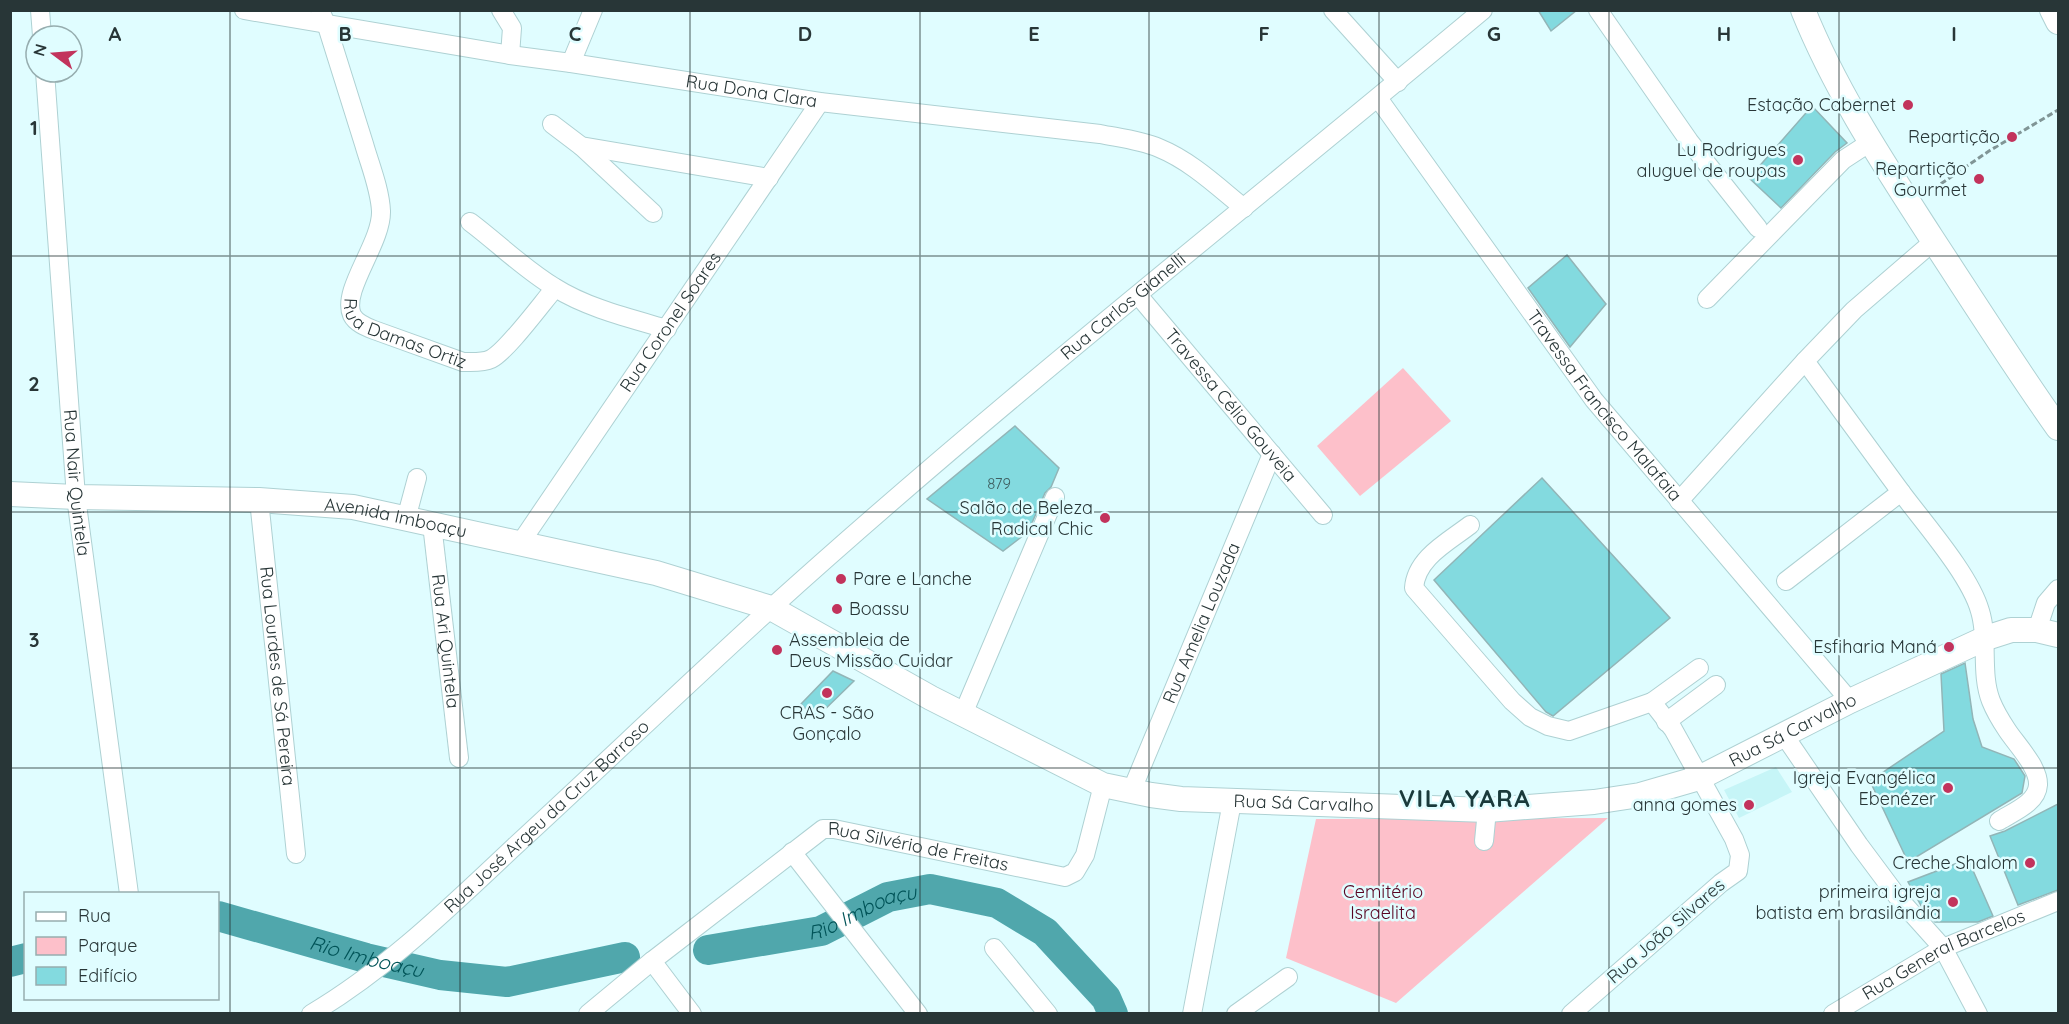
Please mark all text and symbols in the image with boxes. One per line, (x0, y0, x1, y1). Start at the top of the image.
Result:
text: A (109, 21, 122, 46)
text: B (338, 21, 352, 46)
text: C (569, 21, 582, 46)
text: D (798, 21, 812, 46)
text: E (1028, 21, 1040, 46)
text: F (1258, 21, 1270, 46)
text: G (1487, 21, 1501, 46)
text: H (1717, 21, 1731, 46)
text: I (1951, 21, 1957, 46)
north arrow (24, 24, 84, 84)
text: N (28, 41, 51, 58)
street label: Rua Dona Clara (684, 69, 819, 112)
place label: Estação Cabernet (1747, 93, 1896, 116)
marker: Estação Cabernet (1901, 98, 1915, 112)
text: 1 (30, 115, 38, 140)
place label: Repartição (1908, 125, 2000, 148)
marker: Repartição (2005, 130, 2019, 144)
place label: Lu Rodrigues aluguel de roupas (1637, 138, 1786, 182)
marker: Lu Rodrigues aluguel de roupas (1791, 153, 1805, 167)
place label: Repartição Gourmet (1875, 157, 1967, 201)
marker: Repartição Gourmet (1972, 172, 1986, 186)
street label: Rua Coronel Soares (614, 247, 726, 396)
street label: Rua Carlos Gianelli (1055, 248, 1190, 365)
street label: Rua Damas Ortiz (339, 298, 470, 373)
street label: Travessa Francisco Malafaia (1522, 305, 1687, 506)
street label: Travessa Célio Gouveia (1160, 323, 1302, 486)
text: 2 (28, 371, 40, 396)
street label: Rua Nair Quintela (59, 409, 96, 558)
house number: 879 (987, 474, 1011, 493)
street label: Avenida Imboaçu (323, 493, 469, 542)
place label: Salão de Beleza Radical Chic (960, 496, 1093, 540)
marker: Salão de Beleza Radical Chic (1098, 511, 1112, 525)
street label: Rua Amelia Louzada (1157, 539, 1245, 707)
street label: Rua Lourdes de Sá Pereira (255, 565, 301, 787)
place label: Pare e Lanche (853, 567, 972, 590)
marker: Pare e Lanche (834, 572, 848, 586)
street label: Rua Ari Quintela (427, 573, 465, 710)
place label: Boassu (849, 597, 910, 620)
marker: Boassu (830, 602, 844, 616)
text: 3 (29, 627, 39, 652)
place label: Assembleia de Deus Missão Cuidar (789, 628, 953, 672)
place label: Esfiharia Maná (1813, 635, 1937, 658)
marker: Esfiharia Maná (1942, 640, 1956, 654)
marker: Assembleia de Deus Missão Cuidar (770, 643, 784, 657)
marker: CRAS - São Gonçalo (820, 686, 834, 700)
street label: Rua Sá Carvalho (1725, 688, 1860, 772)
place label: CRAS - São Gonçalo (780, 701, 874, 745)
street label: Rua José Argeu da Cruz Barroso (439, 715, 654, 918)
place label: Igreja Evangélica Ebenézer (1793, 766, 1936, 810)
marker: Igreja Evangélica Ebenézer (1941, 781, 1955, 795)
district label: VILA YARA (1399, 783, 1531, 813)
street label: Rua Sá Carvalho (1233, 789, 1374, 817)
place label: anna gomes (1633, 793, 1737, 816)
marker: anna gomes (1742, 798, 1756, 812)
street label: Rua Silvério de Freitas (828, 817, 1011, 876)
place label: Creche Shalom (1892, 851, 2018, 874)
marker: Creche Shalom (2023, 856, 2037, 870)
street label: Rua João Silvares (1602, 873, 1729, 988)
water label: Rio Imboaçu (806, 879, 920, 945)
park label: Cemitério Israelita (1343, 880, 1423, 924)
place label: primeira igreja batista em brasilândia (1755, 880, 1941, 924)
legend (24, 892, 219, 1000)
marker: primeira igreja batista em brasilândia (1946, 895, 1960, 909)
text: Rua (78, 904, 111, 927)
street label: Rua General Barcelos (1858, 904, 2028, 1005)
water label: Rio Imboaçu (307, 930, 427, 983)
text: Parque (78, 934, 137, 957)
text: Edifício (78, 964, 137, 987)

